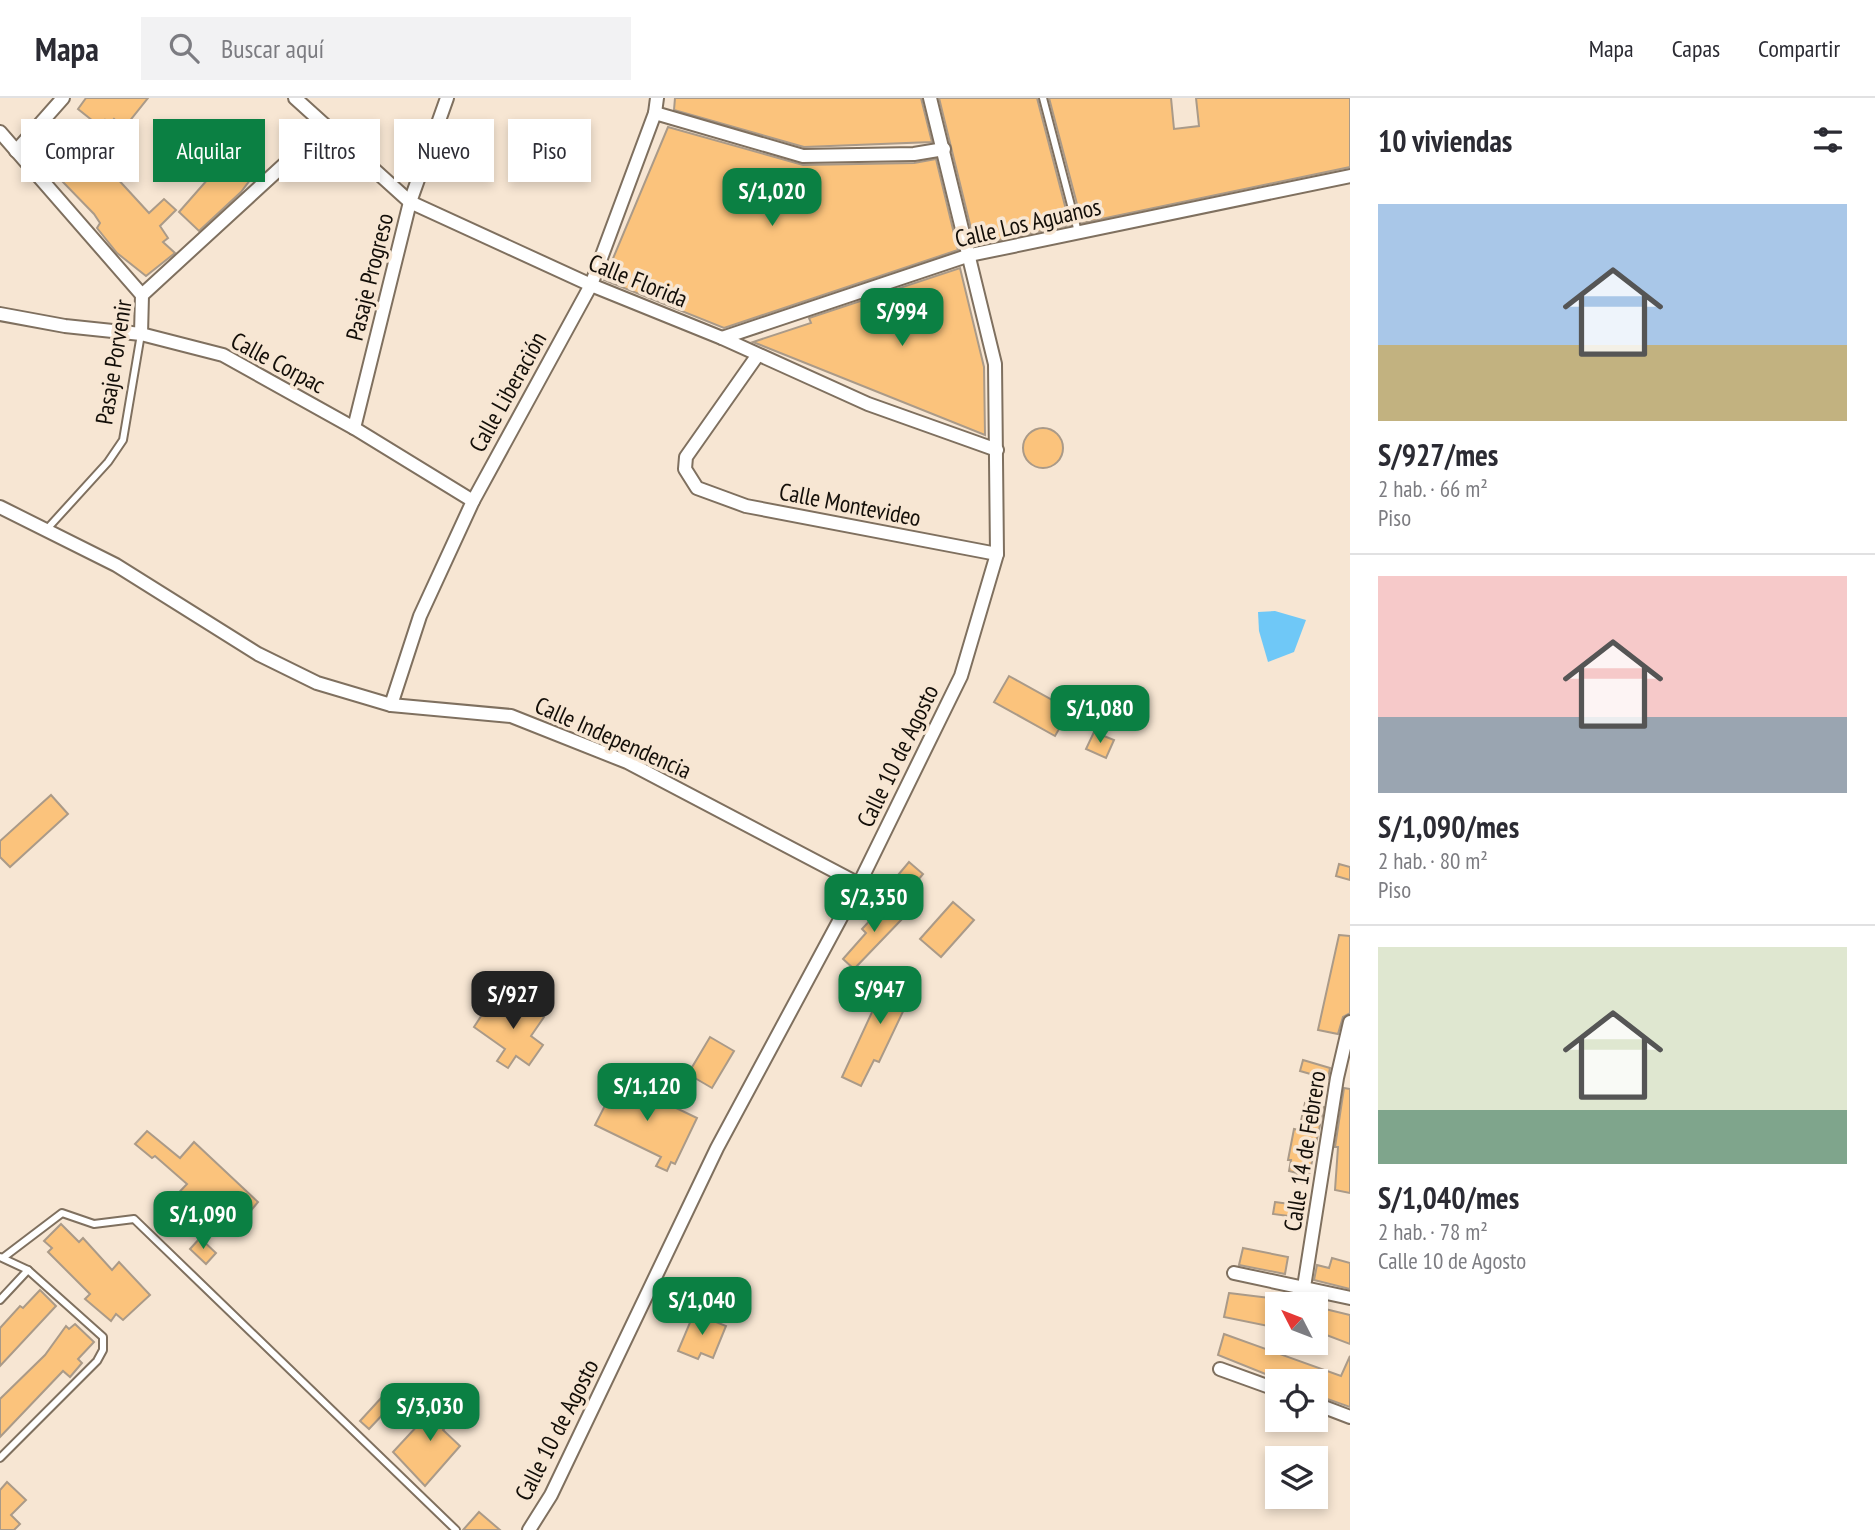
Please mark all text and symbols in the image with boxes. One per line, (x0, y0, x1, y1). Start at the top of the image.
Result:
search box (141, 17, 631, 80)
text: Mapa (35, 27, 99, 70)
icon: search (165, 29, 203, 67)
text: Buscar aquí (221, 32, 324, 65)
text: Mapa (1589, 33, 1634, 64)
text: Capas (1672, 33, 1720, 64)
text: Compartir (1758, 33, 1840, 64)
chip: Comprar (21, 119, 139, 182)
chip: Alquilar (153, 119, 265, 182)
chip: Filtros (279, 119, 380, 182)
chip: Nuevo (394, 119, 494, 182)
chip: Piso (508, 119, 591, 182)
text: 10 viviendas (1378, 121, 1512, 160)
icon: filters (1809, 121, 1847, 159)
pin: S/1,020 (707, 169, 837, 228)
text: S/1,020 (738, 176, 806, 205)
street label: Calle Los Aguanos (952, 191, 1104, 254)
street label: Pasaje Progreso (339, 210, 400, 344)
street label: Calle Florida (584, 247, 692, 314)
icon: home (1550, 249, 1676, 375)
pin: S/994 (853, 288, 951, 348)
text: S/994 (876, 296, 928, 325)
street label: Pasaje Porvenir (88, 297, 139, 427)
street label: Calle Corpac (226, 325, 331, 400)
street label: Calle Liberación (462, 326, 553, 457)
text: S/927/mes (1378, 435, 1498, 474)
text: 2 hab. · 66 m² (1378, 474, 1488, 503)
street label: Calle Montevideo (777, 476, 924, 533)
text: Piso (1378, 503, 1411, 532)
icon: home (1550, 621, 1676, 747)
street label: Calle 10 de Agosto (850, 680, 945, 832)
pin: S/1,080 (1035, 686, 1165, 745)
street label: Calle Independencia (530, 689, 696, 786)
text: S/1,080 (1066, 693, 1134, 722)
text: S/1,090/mes (1378, 807, 1519, 846)
text: 2 hab. · 80 m² (1378, 846, 1488, 875)
pin: S/2,350 (809, 874, 939, 934)
text: Piso (1378, 875, 1411, 904)
text: S/2,350 (840, 882, 908, 911)
pin: S/947 (831, 967, 929, 1026)
pin: S/927 (464, 972, 562, 1031)
text: S/947 (854, 974, 906, 1003)
text: S/927 (487, 979, 539, 1008)
icon: home (1550, 992, 1676, 1118)
pin: S/1,120 (582, 1063, 712, 1123)
street label: Calle 14 de Febrero (1277, 1068, 1333, 1233)
text: S/1,120 (613, 1071, 681, 1100)
text: S/1,040/mes (1378, 1178, 1519, 1217)
pin: S/1,090 (138, 1192, 268, 1251)
text: S/1,090 (169, 1199, 237, 1228)
text: 2 hab. · 78 m² (1378, 1217, 1488, 1246)
text: Calle 10 de Agosto (1378, 1246, 1526, 1275)
pin: S/1,040 (637, 1278, 767, 1337)
text: S/1,040 (668, 1285, 736, 1314)
north arrow (1265, 1292, 1328, 1354)
map controls (1265, 1292, 1328, 1509)
street label: Calle 10 de Agosto (508, 1354, 605, 1506)
button: locate (1265, 1369, 1328, 1432)
pin: S/3,030 (365, 1384, 495, 1443)
text: S/3,030 (396, 1391, 464, 1420)
button: layers (1265, 1446, 1328, 1509)

